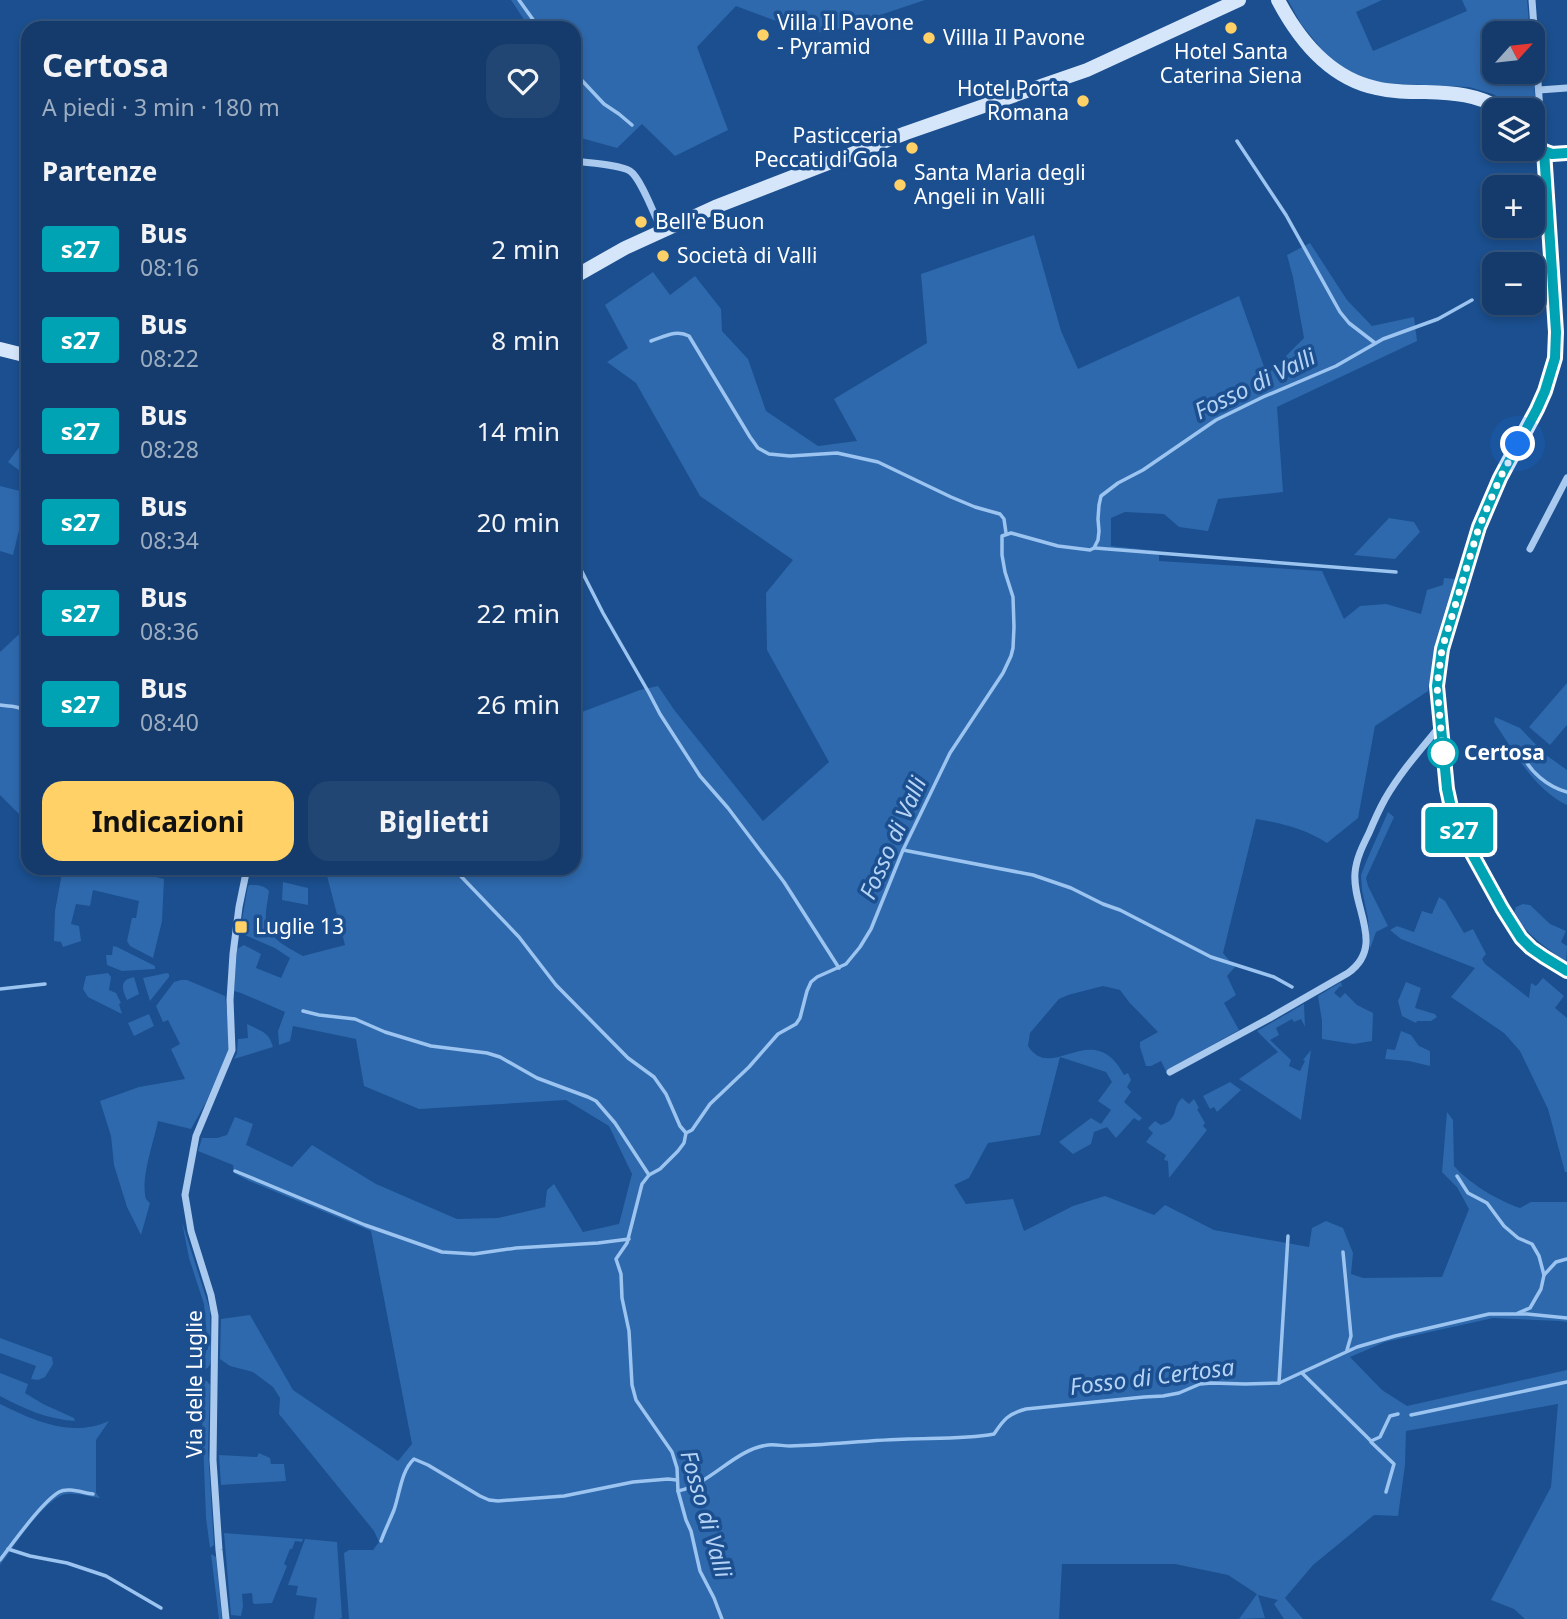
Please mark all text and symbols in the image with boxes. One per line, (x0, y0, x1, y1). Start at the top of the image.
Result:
place label: Villa Il Pavone - Pyramid (777, 8, 914, 60)
marker: Hotel Santa Caterina Siena (1223, 20, 1239, 36)
north arrow (1482, 21, 1545, 84)
map controls (1482, 21, 1545, 315)
place label: Villla Il Pavone (943, 23, 1085, 51)
marker: Villa Il Pavone - Pyramid (755, 27, 771, 43)
marker: Villla Il Pavone (921, 30, 937, 46)
place label: Hotel Santa Caterina Siena (1160, 37, 1302, 89)
text: Certosa (42, 42, 169, 87)
button: heart (486, 44, 560, 118)
place label: Hotel Porta Romana (957, 74, 1069, 126)
text: A piedi · 3 min · 180 m (42, 91, 280, 123)
marker: Hotel Porta Romana (1075, 93, 1091, 109)
button: layers (1482, 98, 1545, 161)
place label: Pasticceria Peccati di Gola (754, 121, 898, 173)
marker: Pasticceria Peccati di Gola (904, 140, 920, 156)
text: Partenze (42, 153, 157, 189)
place label: Santa Maria degli Angeli in Valli (914, 158, 1086, 210)
button: + (1482, 175, 1545, 238)
marker: Santa Maria degli Angeli in Valli (892, 177, 908, 193)
place label: Bell'e Buon (655, 207, 764, 235)
marker: Bell'e Buon (633, 214, 649, 230)
text: Bus (140, 215, 187, 251)
text: 2 min (491, 231, 560, 267)
text: s27 (61, 232, 100, 265)
place label: Società di Valli (677, 241, 817, 269)
marker: Società di Valli (655, 248, 671, 264)
text: 08:16 (140, 251, 199, 283)
button: − (1482, 252, 1545, 315)
text: Bus (140, 306, 187, 342)
text: 8 min (491, 322, 560, 358)
text: s27 (61, 323, 100, 356)
water label: Fosso di Valli (1189, 340, 1321, 426)
text: 08:22 (140, 342, 199, 374)
text: Bus (140, 397, 187, 433)
text: 14 min (476, 413, 560, 449)
text: s27 (61, 414, 100, 447)
your location (1500, 426, 1535, 461)
text: 08:28 (140, 433, 199, 465)
text: Bus (140, 488, 187, 524)
text: 20 min (476, 504, 560, 540)
text: s27 (61, 505, 100, 538)
text: 08:34 (140, 524, 199, 556)
text: Bus (140, 579, 187, 615)
text: 22 min (476, 595, 560, 631)
text: s27 (61, 596, 100, 629)
text: 08:36 (140, 615, 199, 647)
text: Bus (140, 670, 187, 706)
text: 26 min (476, 686, 560, 722)
text: s27 (61, 687, 100, 720)
text: 08:40 (140, 706, 199, 738)
marker: Certosa (1428, 738, 1458, 768)
place label: Certosa (1464, 738, 1545, 766)
water label: Fosso di Valli (851, 770, 934, 904)
button: Indicazioni (42, 781, 294, 861)
button: Biglietti (308, 781, 560, 861)
line badge: s27 (1419, 807, 1499, 853)
text: s27 (1439, 813, 1479, 846)
place label: Luglie 13 (255, 912, 344, 940)
marker: Luglie 13 (233, 919, 249, 935)
street label: Via delle Luglie (180, 1310, 208, 1458)
water label: Fosso di Certosa (1068, 1350, 1236, 1402)
water label: Fosso di Valli (674, 1446, 741, 1582)

